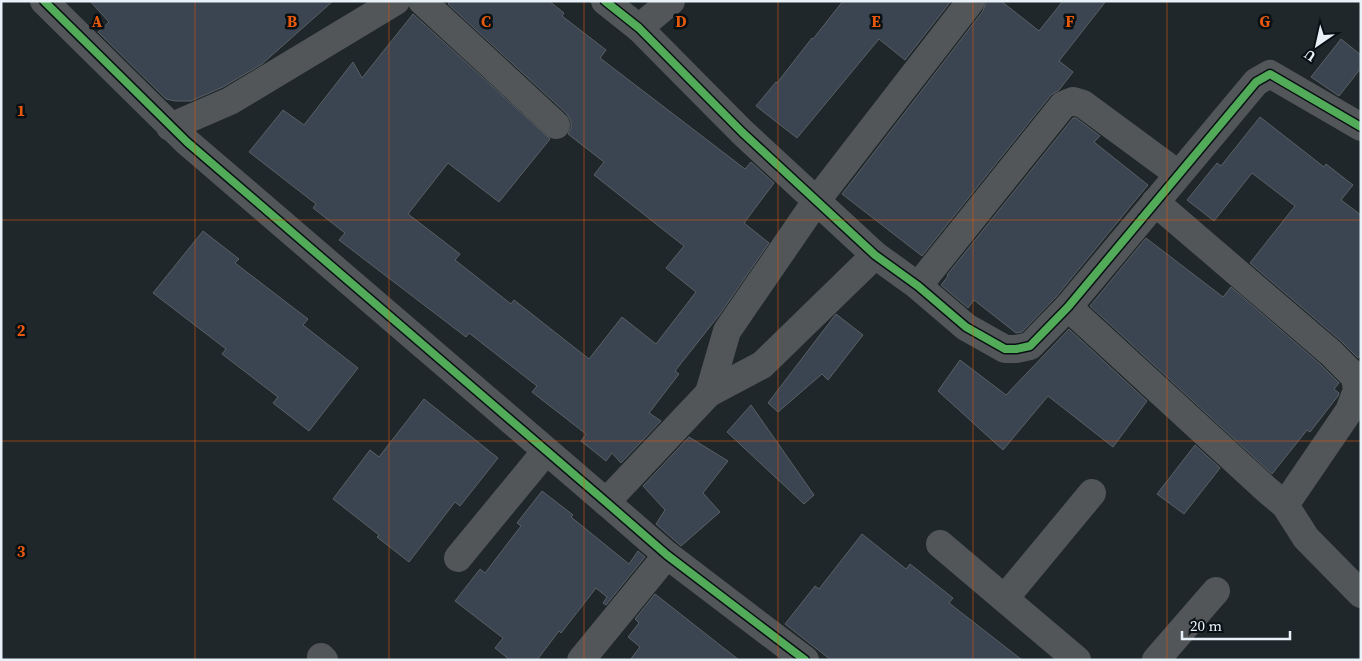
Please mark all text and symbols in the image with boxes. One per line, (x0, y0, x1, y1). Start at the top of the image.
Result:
text: A (92, 10, 103, 32)
text: B (287, 10, 298, 32)
text: C (481, 10, 491, 32)
text: D (675, 10, 687, 32)
text: E (871, 10, 881, 32)
text: F (1065, 10, 1075, 32)
text: G (1260, 10, 1271, 32)
north arrow (1292, 20, 1342, 70)
text: U (1300, 45, 1320, 67)
text: 1 (17, 99, 25, 121)
text: 2 (17, 319, 26, 341)
text: 3 (17, 540, 26, 562)
scale bar (1182, 608, 1290, 640)
text: 20 m (1190, 615, 1222, 636)

